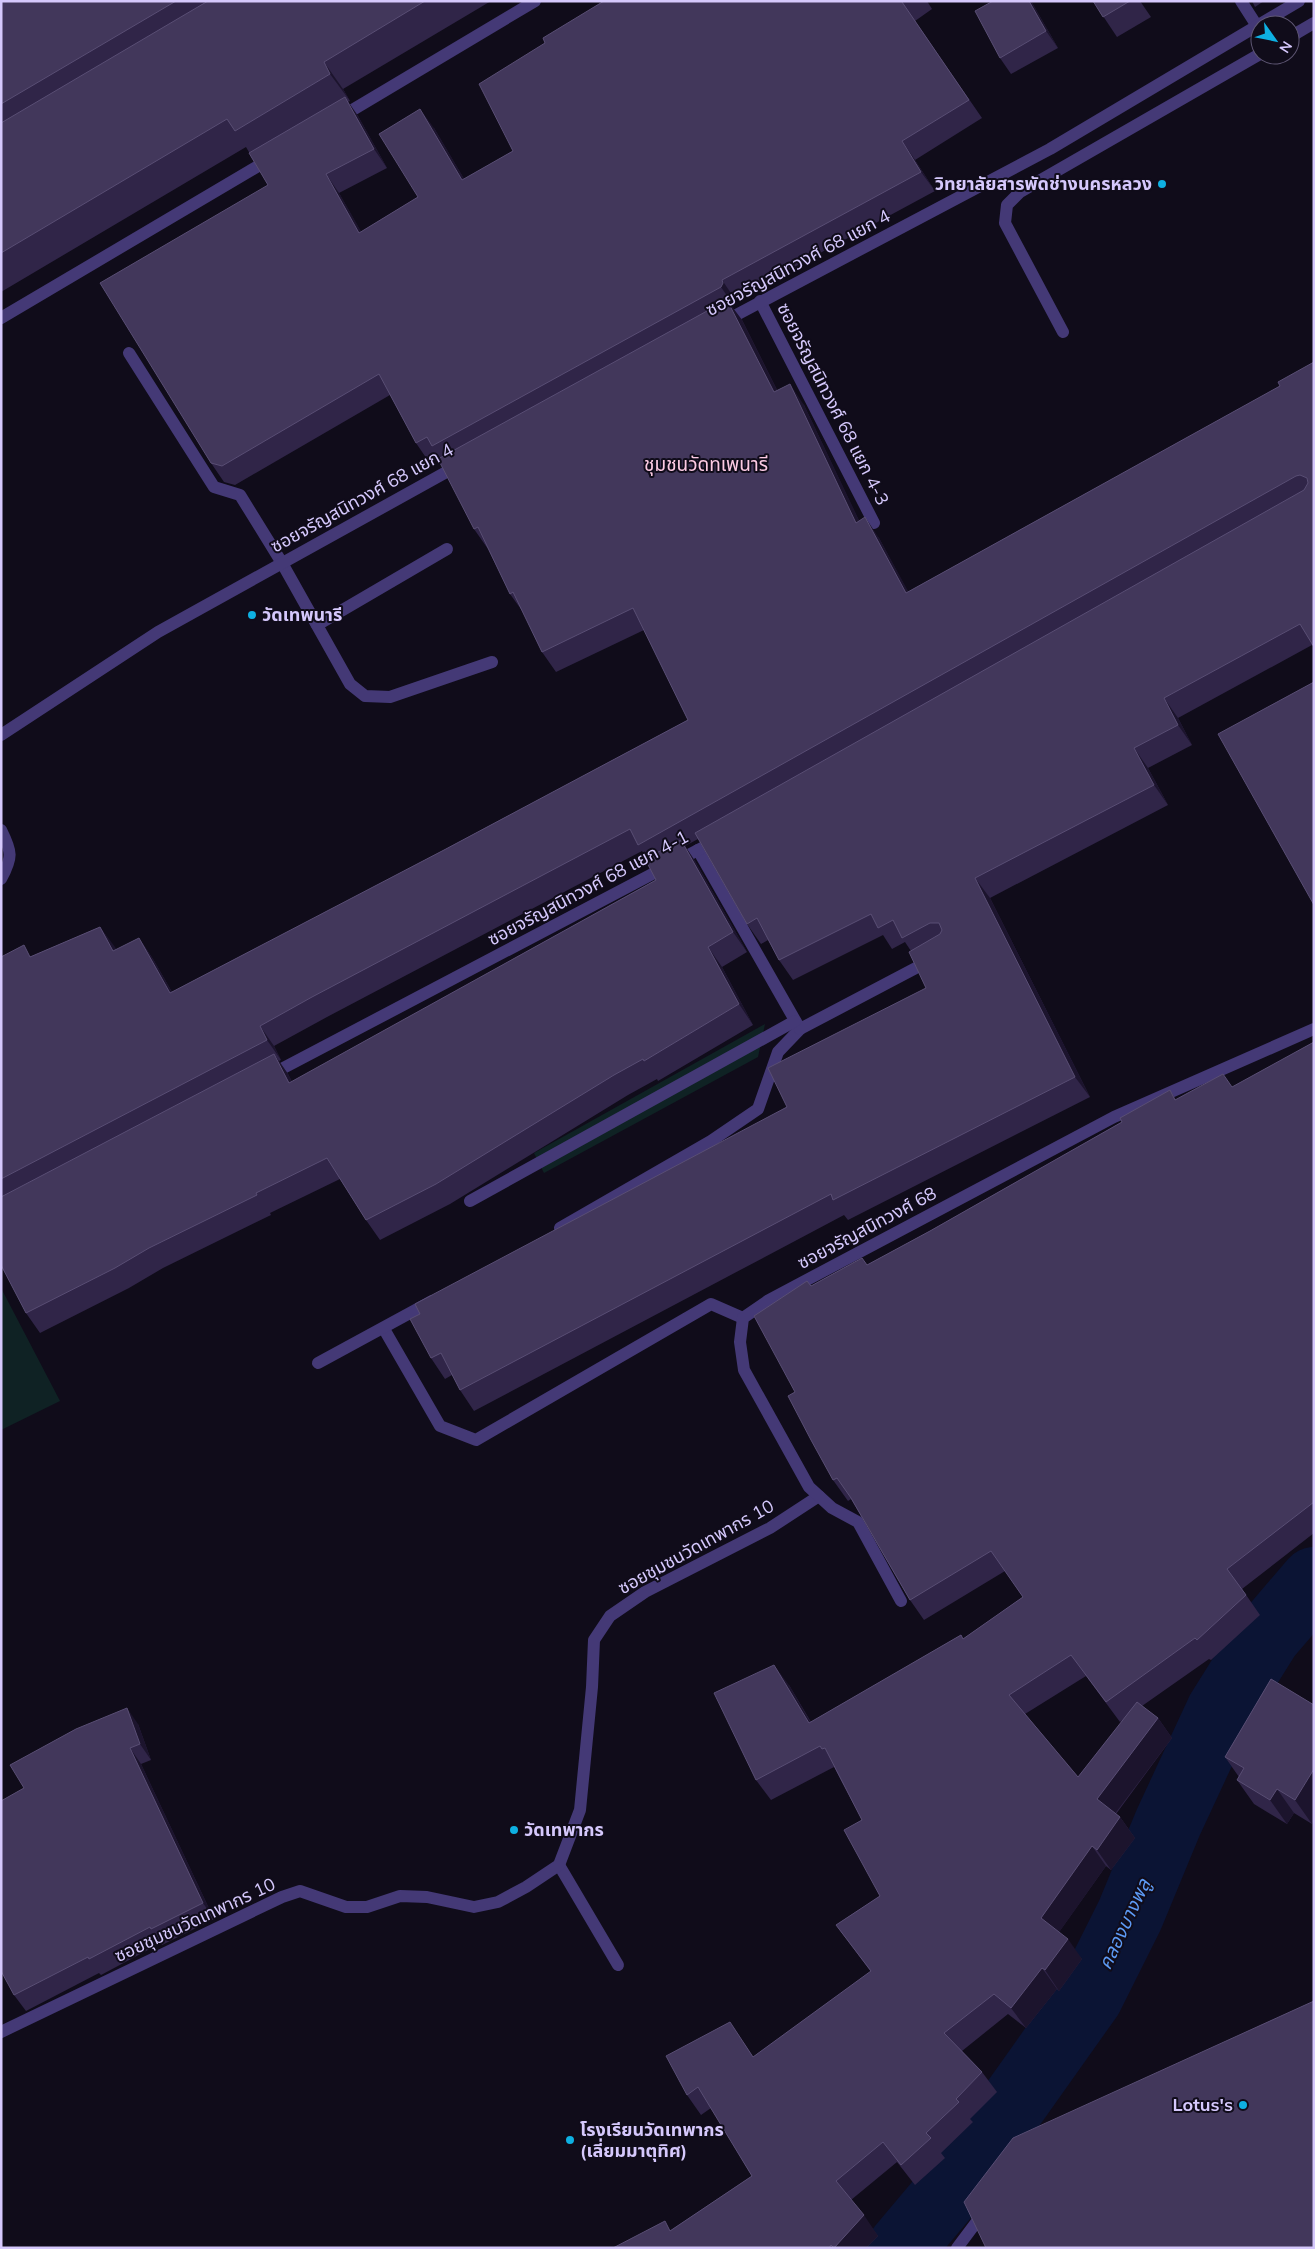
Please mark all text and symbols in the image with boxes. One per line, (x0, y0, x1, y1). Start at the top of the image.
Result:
north arrow (1250, 15, 1300, 65)
text: N (1275, 38, 1296, 56)
place label: วิทยาลัยสารพัดช่างนครหลวง (934, 172, 1152, 195)
marker: วิทยาลัยสารพัดช่างนครหลวง (1156, 178, 1168, 190)
street label: ซอยจรัญสนิทวงศ์ 68 แยก 4 (702, 204, 894, 321)
street label: ซอยจรัญสนิทวงศ์ 68 แยก 4-3 (772, 299, 895, 509)
street label: ซอยจรัญสนิทวงศ์ 68 แยก 4 (266, 438, 457, 557)
district label: ชุมชนวัดทเพนารี (644, 452, 768, 476)
place label: วัดเทพนารี (262, 603, 342, 626)
marker: วัดเทพนารี (246, 609, 258, 621)
street label: ซอยจรัญสนิทวงศ์ 68 แยก 4-1 (483, 825, 692, 950)
street label: ซอยจรัญสนิทวงศ์ 68 (793, 1181, 940, 1274)
street label: ซอยชุมชนวัดเทพากร 10 (614, 1494, 778, 1599)
place label: วัดเทพากร (524, 1818, 604, 1841)
marker: วัดเทพากร (508, 1824, 520, 1836)
street label: ซอยชุมชนวัดเทพากร 10 (111, 1872, 279, 1967)
water label: คลองบางพลู (1093, 1874, 1157, 1973)
place label: Lotus's (1172, 2093, 1233, 2116)
marker: Lotus's (1237, 2099, 1249, 2111)
place label: โรงเรียนวัดเทพากร (เลี่ยมมาตุทิศ) (580, 2118, 724, 2162)
marker: โรงเรียนวัดเทพากร (เลี่ยมมาตุทิศ) (564, 2134, 576, 2146)

